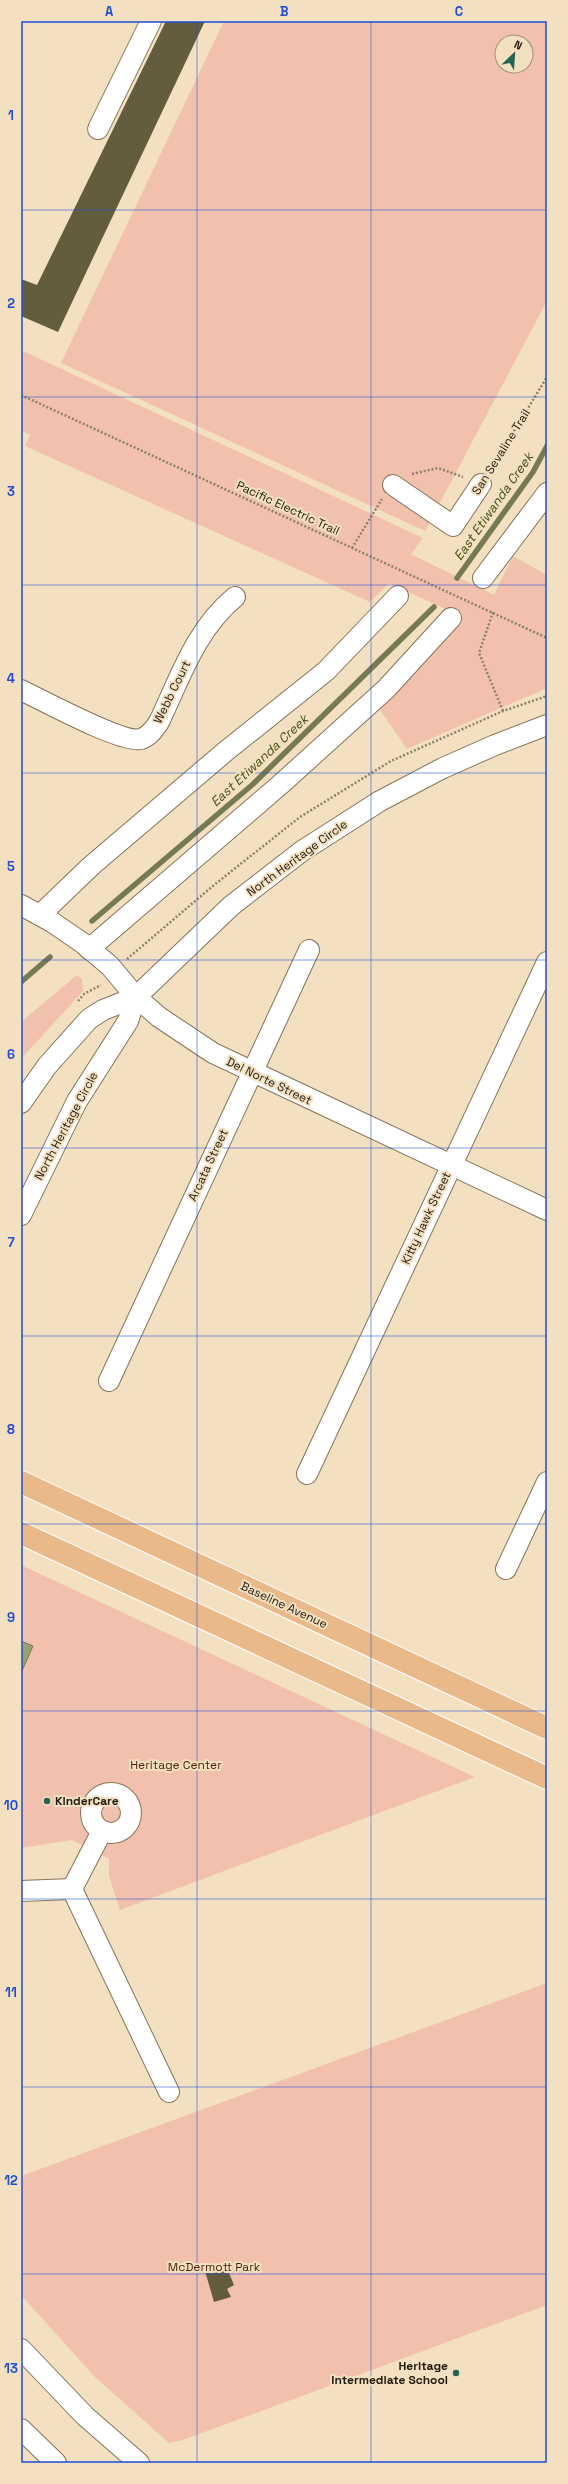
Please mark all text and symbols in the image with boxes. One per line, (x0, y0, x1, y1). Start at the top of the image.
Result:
text: A (105, 3, 114, 20)
text: B (280, 3, 289, 20)
text: C (455, 3, 463, 20)
north arrow (494, 34, 534, 74)
text: N (512, 37, 525, 53)
text: 1 (8, 107, 14, 124)
text: 2 (7, 295, 15, 312)
street label: San Sevaline Trail (468, 406, 534, 498)
water label: East Etiwanda Creek (450, 448, 538, 563)
street label: Pacific Electric Trail (234, 477, 342, 539)
text: 3 (7, 483, 15, 500)
street label: Webb Court (150, 658, 194, 726)
text: 4 (7, 670, 15, 687)
water label: East Etiwanda Creek (207, 709, 313, 810)
street label: North Heritage Circle (244, 816, 350, 900)
text: 5 (7, 858, 15, 875)
text: 6 (7, 1046, 15, 1063)
street label: Del Norte Street (224, 1053, 314, 1109)
street label: North Heritage Circle (31, 1069, 101, 1183)
street label: Arcata Street (184, 1126, 232, 1204)
street label: Kitty Hawk Street (397, 1169, 455, 1267)
text: 7 (7, 1234, 15, 1251)
text: 8 (7, 1421, 15, 1438)
street label: Baseline Avenue (238, 1578, 330, 1632)
text: 9 (7, 1609, 15, 1626)
park label: Heritage Center (130, 1757, 222, 1773)
place label: KinderCare (55, 1793, 119, 1809)
marker: KinderCare (42, 1796, 52, 1806)
text: 10 (4, 1797, 18, 1814)
text: 11 (5, 1984, 17, 2001)
text: 12 (4, 2172, 18, 2189)
park label: McDermott Park (168, 2259, 261, 2275)
place label: Heritage Intermediate School (331, 2358, 448, 2388)
text: 13 (4, 2360, 18, 2377)
marker: Heritage Intermediate School (451, 2368, 461, 2378)

